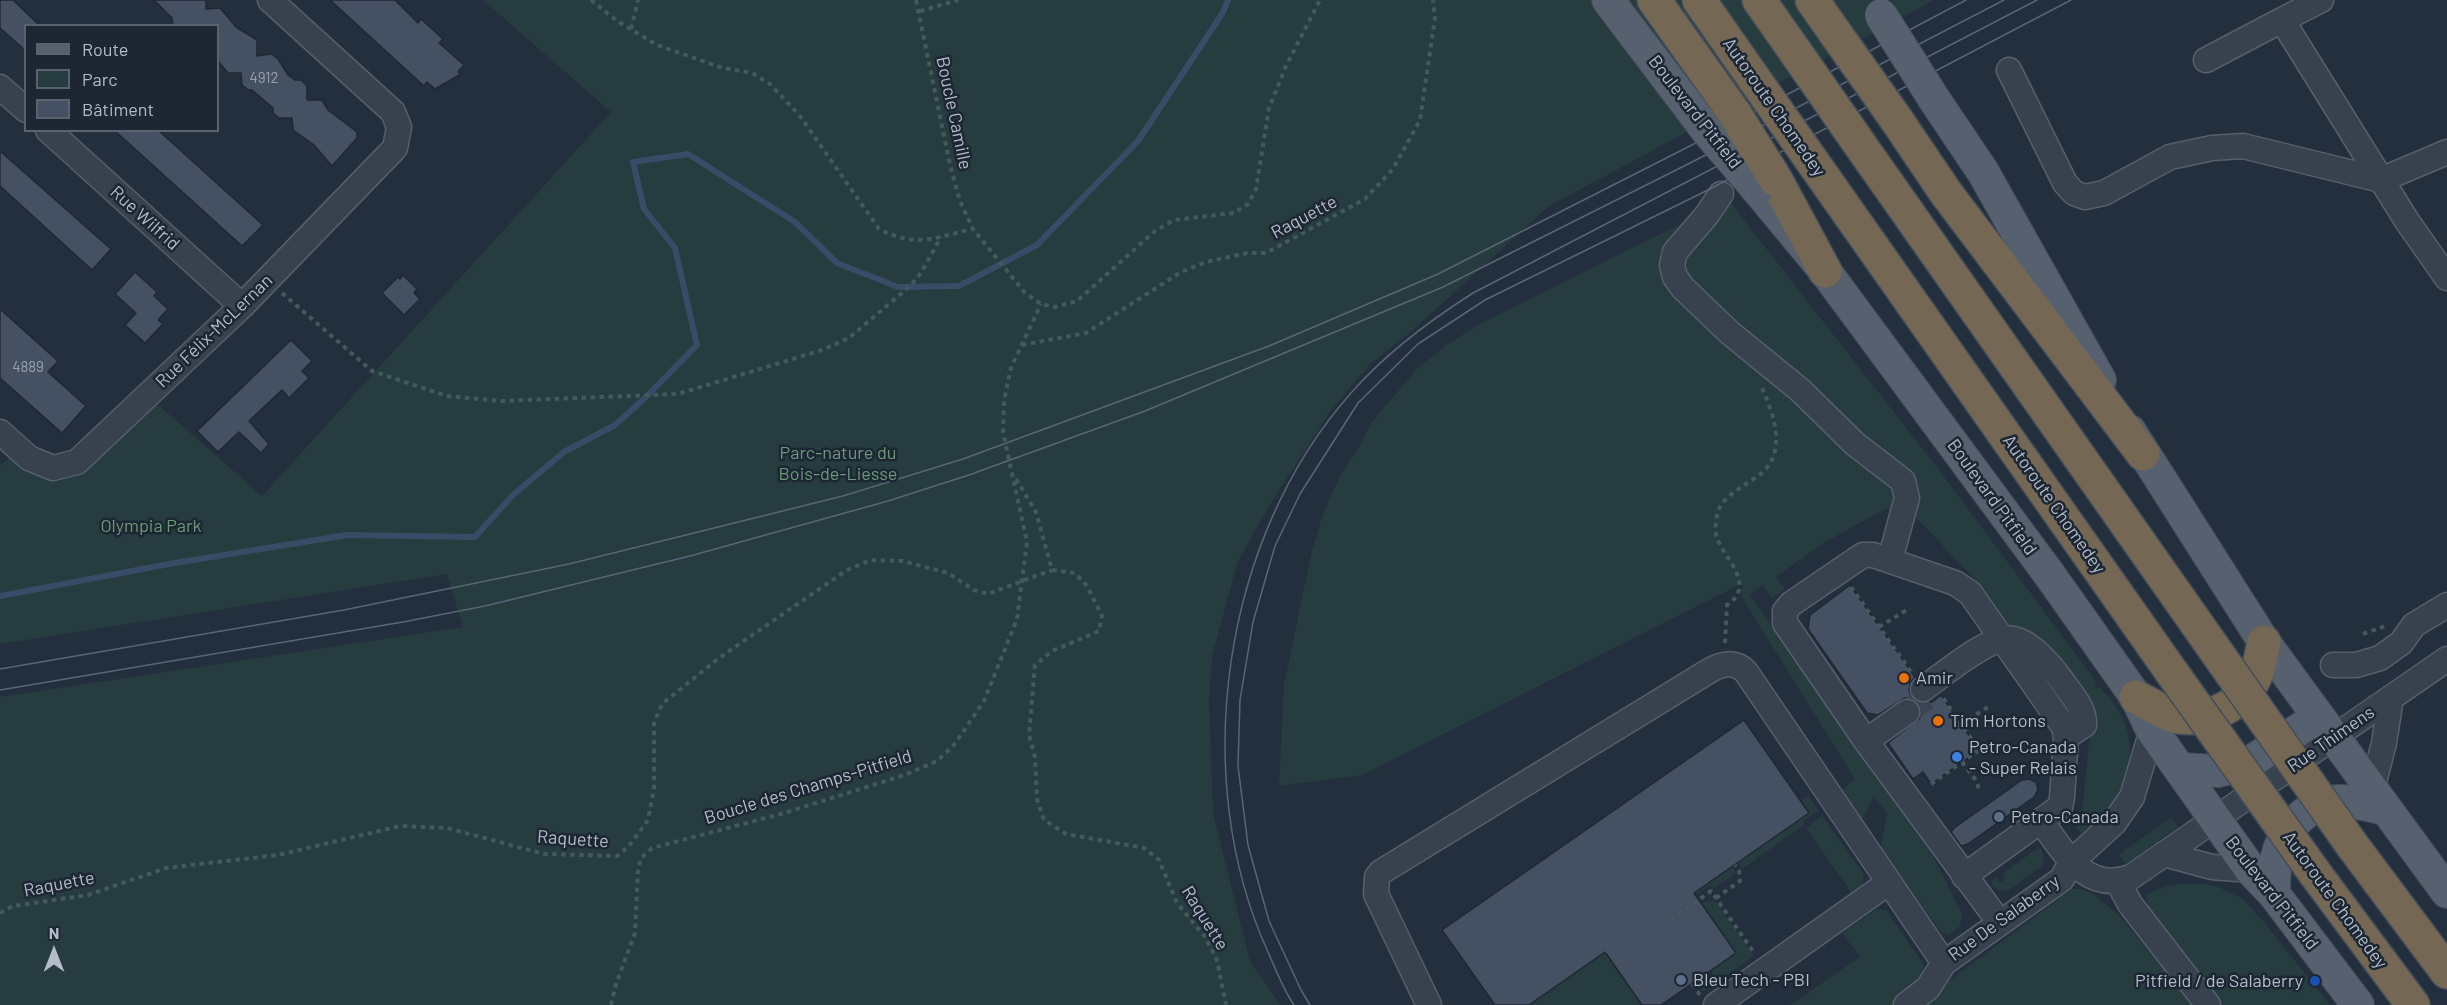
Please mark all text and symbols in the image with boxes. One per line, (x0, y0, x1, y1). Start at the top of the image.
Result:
legend (24, 24, 219, 132)
street label: Autoroute Chomedey (1718, 34, 1830, 180)
text: Route (82, 38, 128, 60)
street label: Boulevard Pitfield (1644, 51, 1746, 173)
street label: Boucle Camille (932, 55, 976, 171)
text: Parc (82, 68, 118, 90)
house number: 4912 (249, 69, 279, 87)
text: Bâtiment (82, 98, 154, 120)
street label: Rue Wilfrid (106, 181, 184, 255)
street label: Raquette (1267, 191, 1341, 243)
street label: Rue Félix-McLernan (151, 270, 277, 392)
house number: 4889 (12, 358, 44, 376)
street label: Autoroute Chomedey (1998, 431, 2110, 577)
street label: Boulevard Pitfield (1943, 435, 2041, 559)
park label: Parc-nature du Bois-de-Liesse (779, 442, 897, 484)
park label: Olympia Park (100, 515, 202, 537)
place label: Amir (1916, 667, 1953, 689)
marker: Amir (1897, 671, 1911, 685)
street label: Rue Thimens (2283, 701, 2379, 777)
place label: Tim Hortons (1950, 710, 2046, 732)
marker: Tim Hortons (1931, 714, 1945, 728)
place label: Petro-Canada - Super Relais (1969, 736, 2077, 778)
street label: Boucle des Champs-Pitfield (702, 745, 914, 829)
marker: Petro-Canada - Super Relais (1950, 750, 1964, 764)
place label: Petro-Canada (2011, 806, 2119, 828)
marker: Petro-Canada (1992, 810, 2006, 824)
street label: Raquette (536, 826, 610, 852)
street label: Autoroute Chomedey (2278, 827, 2392, 973)
street label: Boulevard Pitfield (2221, 832, 2323, 954)
street label: Raquette (22, 867, 96, 901)
street label: Rue De Salaberry (1944, 870, 2064, 966)
street label: Raquette (1177, 882, 1233, 954)
north arrow (24, 921, 84, 981)
text: N (49, 923, 59, 942)
place label: Bleu Tech - PBI (1693, 969, 1810, 991)
place label: Pitfield / de Salaberry (2135, 970, 2303, 992)
marker: Bleu Tech - PBI (1674, 973, 1688, 987)
marker: Pitfield / de Salaberry (2308, 974, 2322, 988)

